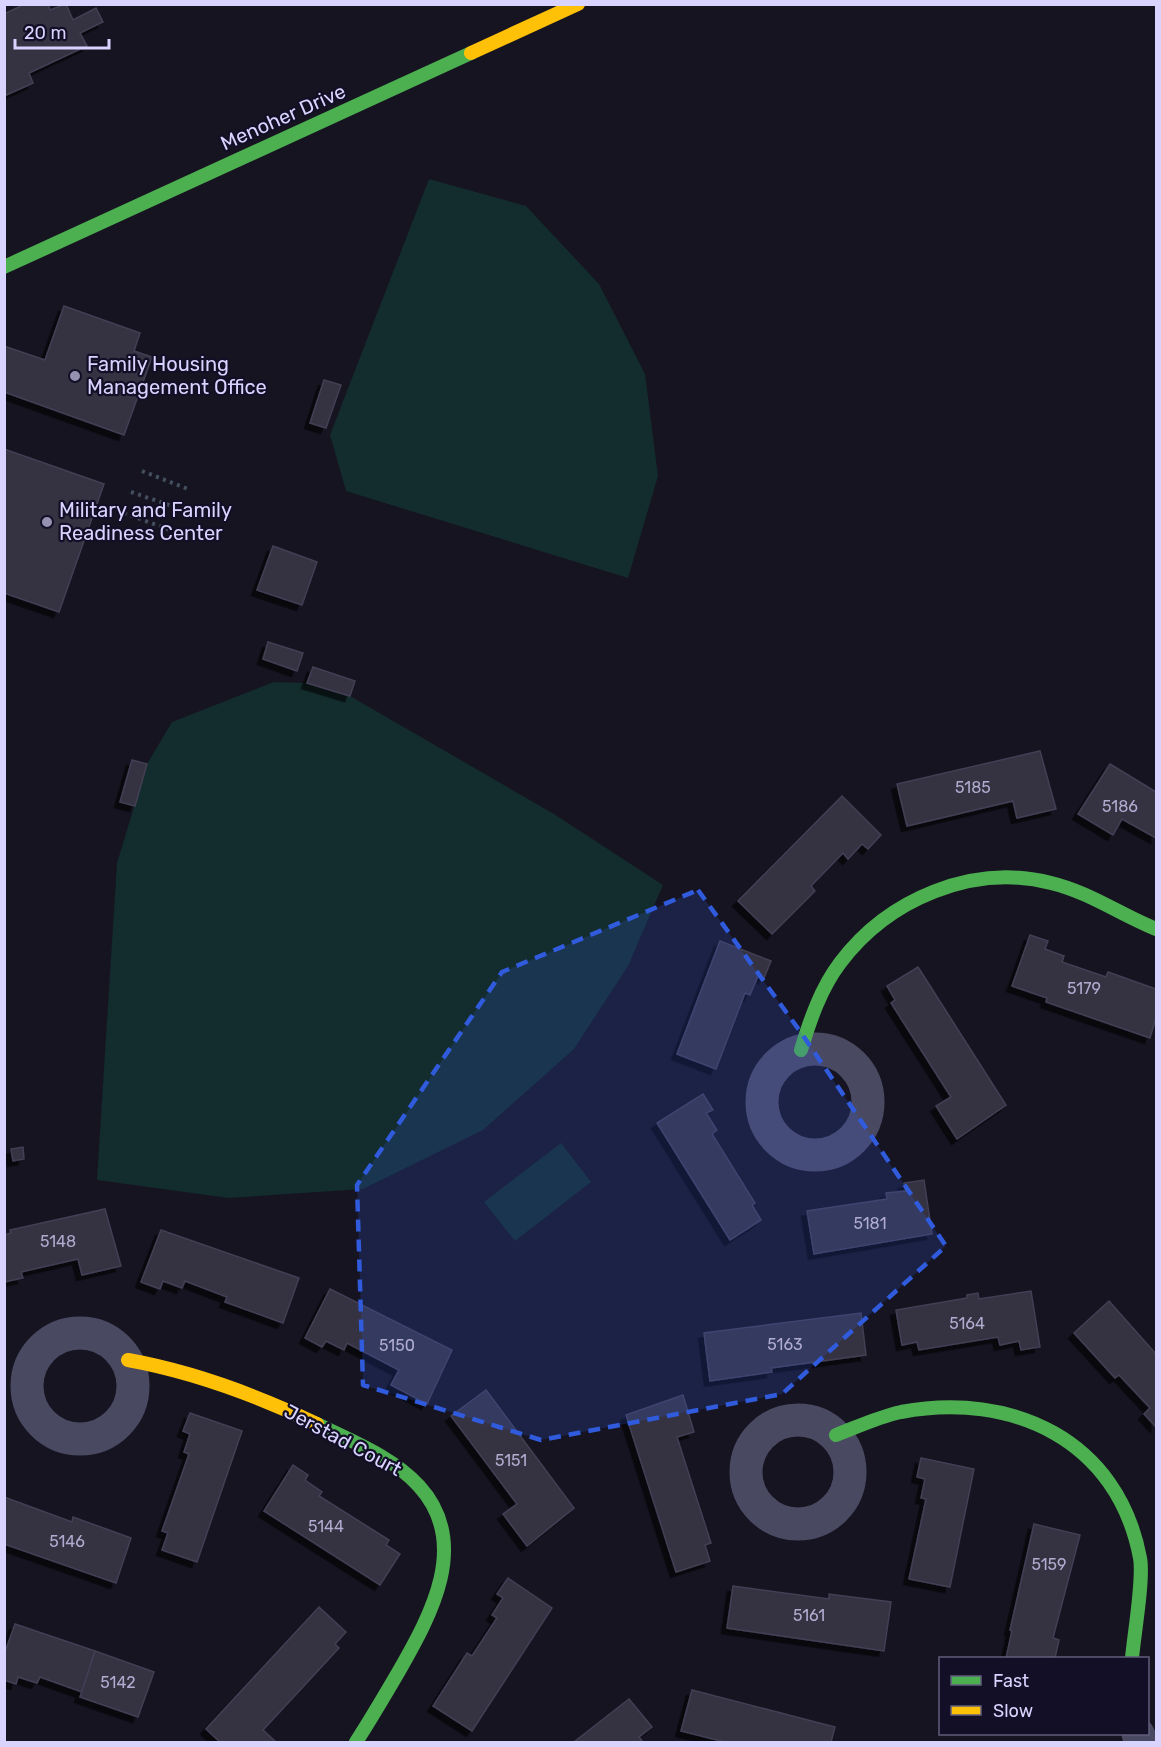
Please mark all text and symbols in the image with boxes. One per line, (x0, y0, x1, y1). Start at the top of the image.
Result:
scale bar (15, 12, 110, 50)
text: 20 m (24, 22, 66, 44)
street label: Menoher Drive (217, 79, 349, 155)
place label: Family Housing Management Office (87, 352, 267, 399)
marker: Family Housing Management Office (68, 369, 82, 383)
place label: Military and Family Readiness Center (59, 498, 232, 545)
marker: Military and Family Readiness Center (40, 515, 54, 529)
house number: 5185 (955, 778, 991, 797)
house number: 5186 (1102, 797, 1138, 816)
house number: 5179 (1067, 979, 1101, 998)
house number: 5181 (853, 1214, 887, 1233)
house number: 5148 (40, 1232, 76, 1251)
house number: 5164 (949, 1314, 985, 1333)
house number: 5163 (767, 1335, 803, 1354)
house number: 5150 (379, 1336, 415, 1355)
street label: Jerstad Court (280, 1399, 406, 1481)
house number: 5151 (495, 1451, 527, 1470)
house number: 5144 (308, 1517, 344, 1536)
house number: 5146 (49, 1532, 85, 1551)
house number: 5159 (1031, 1555, 1067, 1574)
house number: 5161 (793, 1606, 825, 1625)
legend (939, 1657, 1149, 1735)
text: Fast (993, 1670, 1029, 1692)
house number: 5142 (100, 1673, 136, 1692)
text: Slow (993, 1700, 1033, 1722)

